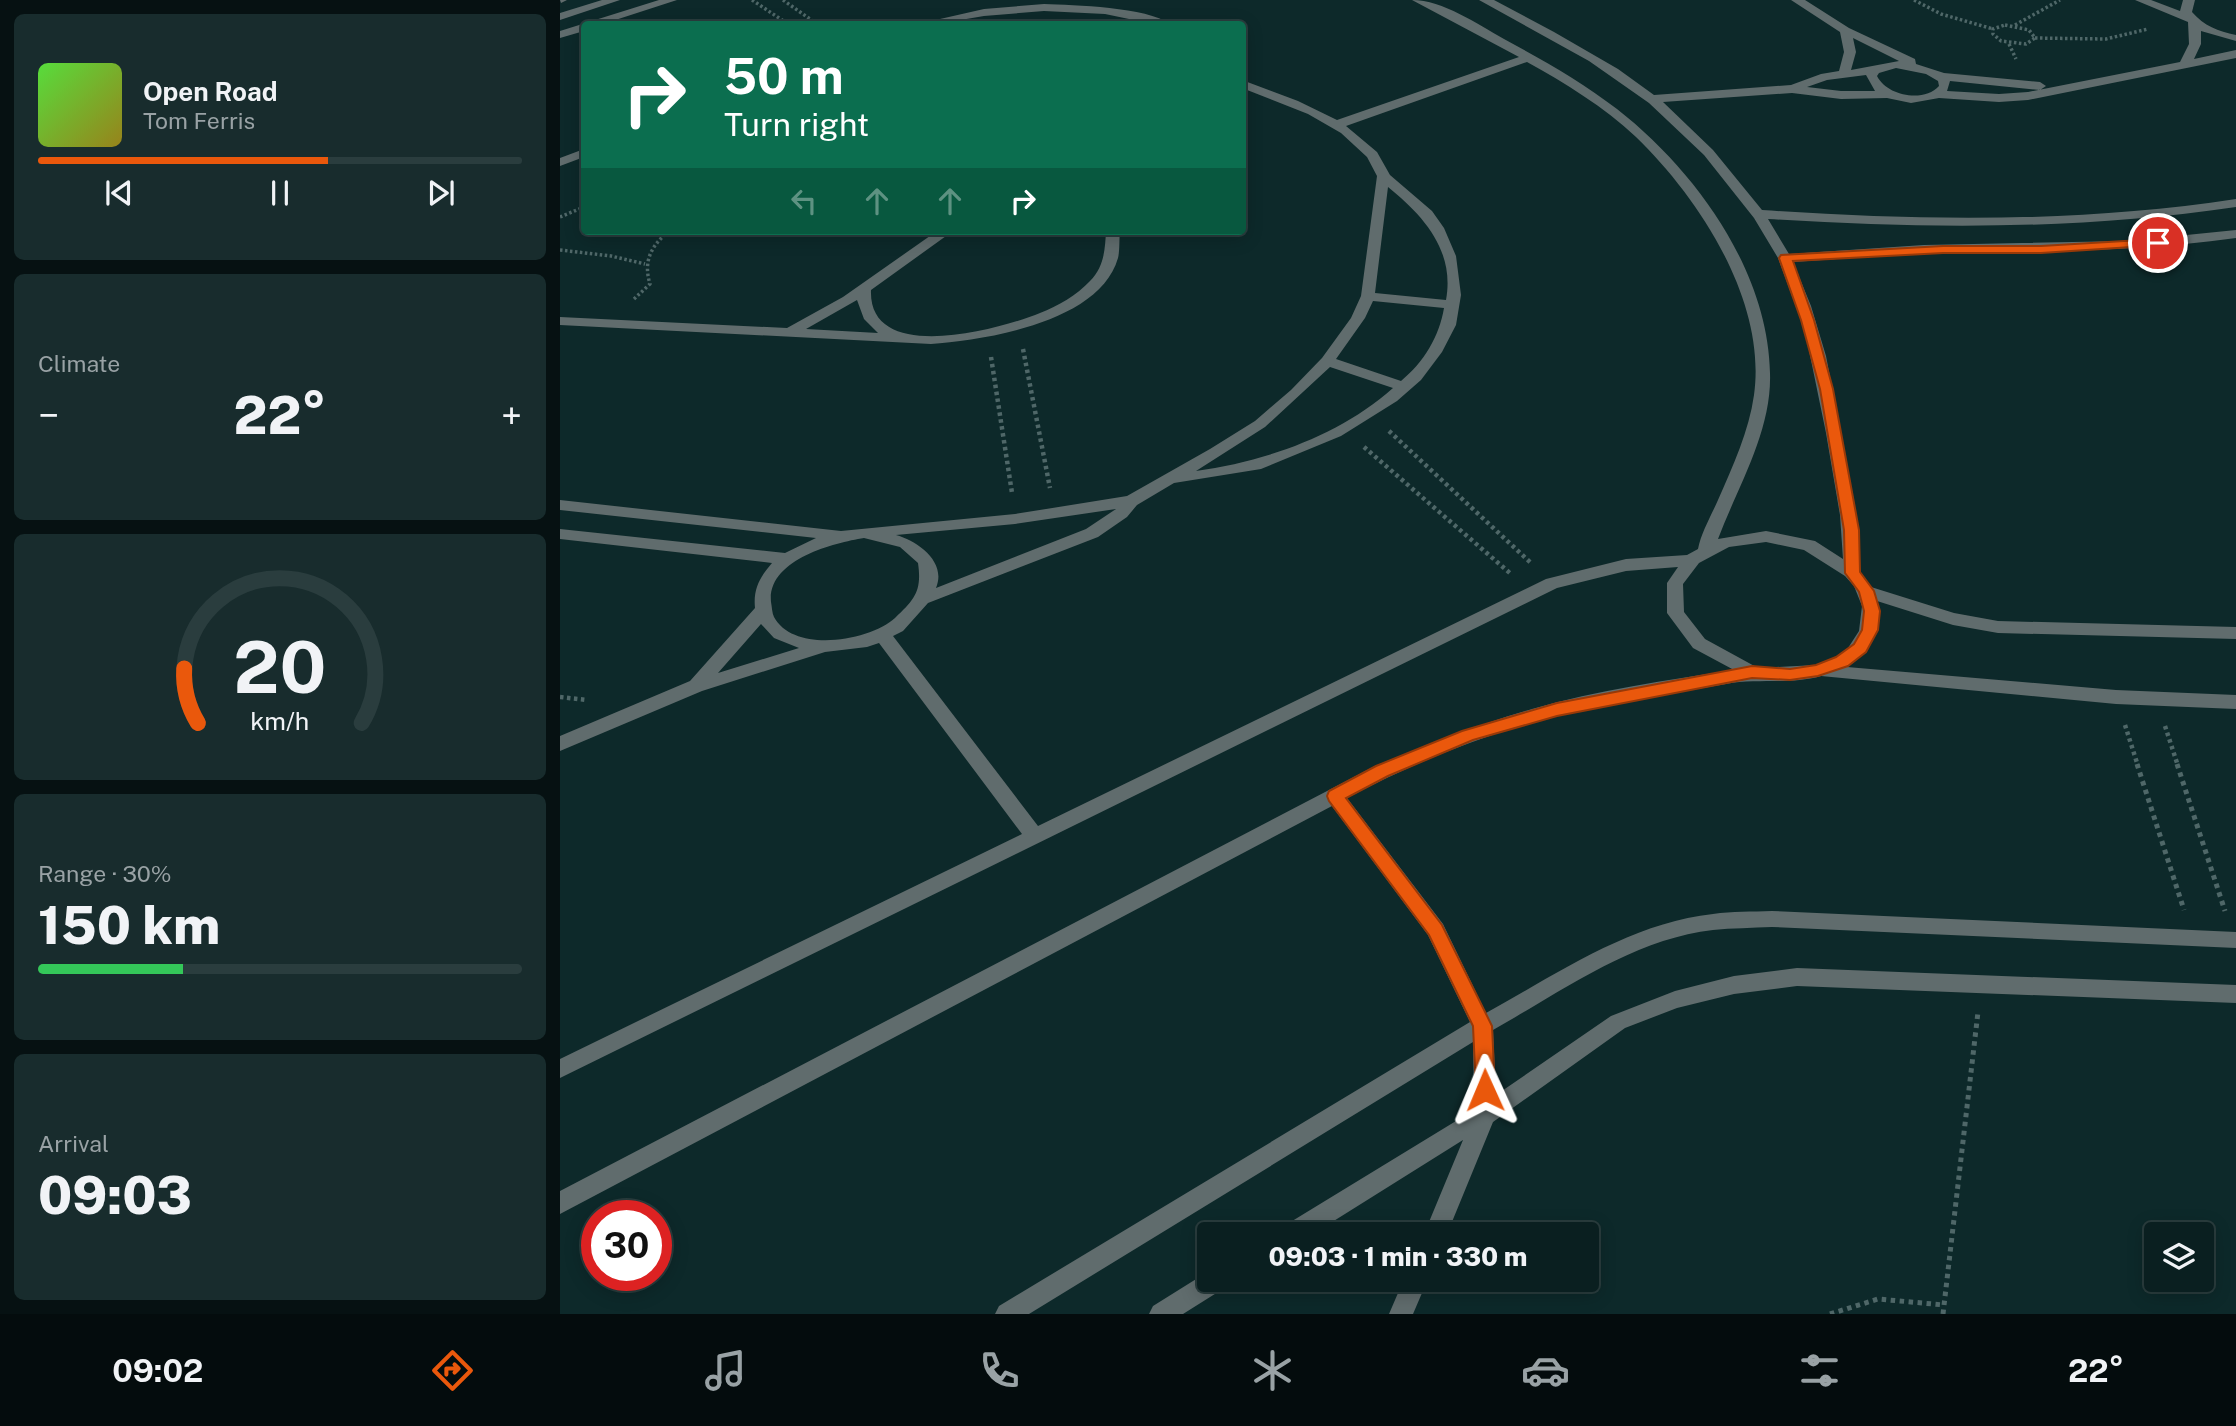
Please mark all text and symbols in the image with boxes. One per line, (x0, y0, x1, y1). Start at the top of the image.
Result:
text: 50 m (724, 47, 844, 105)
icon: right (609, 49, 700, 140)
text: Open Road (143, 76, 278, 107)
text: Turn right (724, 106, 869, 143)
text: Tom Ferris (143, 107, 255, 134)
icon: previous (100, 174, 138, 212)
icon: pause (261, 174, 299, 212)
icon: next (422, 174, 460, 212)
icon: left (785, 182, 823, 220)
icon: ahead (858, 182, 896, 220)
icon: ahead (931, 182, 969, 220)
icon: right (1004, 182, 1042, 220)
pin (2128, 213, 2188, 273)
icon: arrive (2139, 224, 2177, 262)
text: Climate (38, 350, 120, 377)
text: 22° (234, 385, 326, 446)
text: − (38, 393, 59, 438)
text: + (501, 393, 522, 438)
text: 20 (233, 624, 327, 709)
text: km/h (251, 706, 309, 736)
text: Range · 30% (38, 860, 172, 887)
text: 150 km (38, 895, 220, 956)
position arrow (1448, 1053, 1522, 1127)
text: Arrival (38, 1130, 109, 1157)
text: 09:03 (38, 1165, 192, 1226)
speed limit sign: 30 (581, 1200, 672, 1291)
map controls (2144, 1222, 2214, 1292)
button: layers (2144, 1222, 2214, 1292)
text: 09:03 · 1 min · 330 m (1268, 1241, 1528, 1272)
icon: directions (428, 1346, 477, 1395)
icon: music (701, 1346, 750, 1395)
icon: phone (975, 1346, 1024, 1395)
icon: climate (1248, 1346, 1297, 1395)
icon: car (1521, 1346, 1570, 1395)
icon: filters (1795, 1346, 1844, 1395)
text: 09:02 (112, 1352, 203, 1389)
text: 22° (2068, 1352, 2124, 1389)

